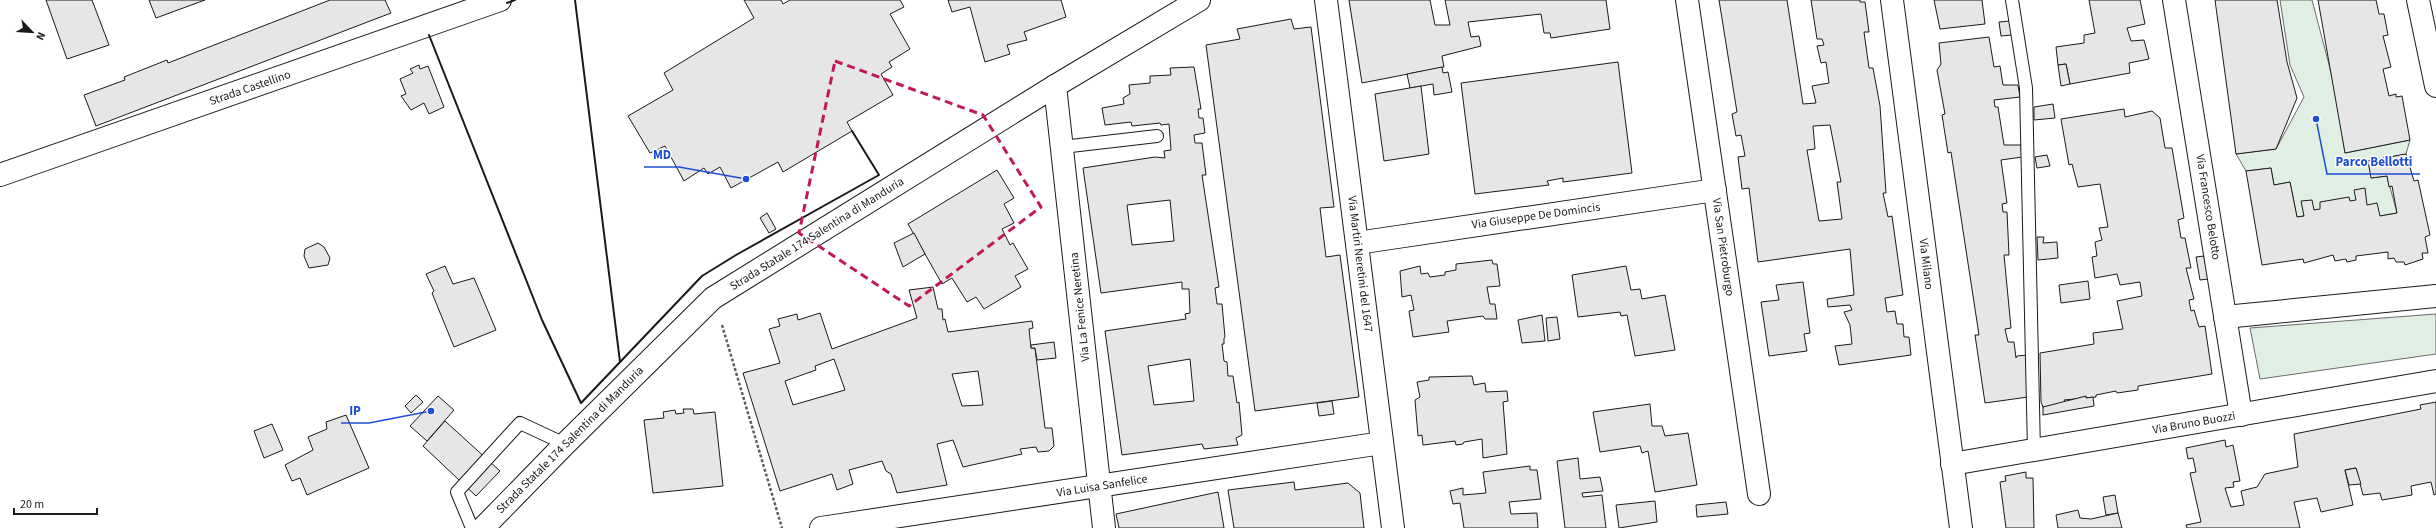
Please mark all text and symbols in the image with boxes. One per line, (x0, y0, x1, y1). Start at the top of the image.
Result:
north arrow (12, 12, 52, 52)
text: N (32, 30, 49, 43)
street label: Strada Castellino (207, 66, 293, 110)
callout: MD (644, 142, 679, 167)
text: MD (653, 146, 671, 164)
callout: Parco Bellotti (2327, 149, 2420, 174)
street label: Via Francesco Belotto (2191, 153, 2225, 261)
text: Parco Bellotti (2336, 153, 2412, 171)
street label: Strada Statale 174 Salentina di Manduria (727, 173, 907, 295)
street label: Via Martiri Neretini del 1647 (1343, 195, 1377, 333)
street label: Via San Pietroburgo (1708, 197, 1738, 297)
street label: Via Giuseppe De Domincis (1471, 199, 1601, 233)
street label: Via Milano (1914, 237, 1938, 291)
street label: Via La Fenice Neretina (1066, 251, 1094, 363)
street label: Strada Statale 174 Salentina di Manduria (492, 362, 648, 518)
callout: IP (341, 398, 369, 423)
text: IP (349, 402, 361, 420)
street label: Via Bruno Buozzi (2151, 407, 2237, 439)
street label: Via Luisa Sanfelice (1055, 470, 1149, 502)
scale bar (14, 490, 97, 516)
text: 20 m (20, 496, 44, 513)

